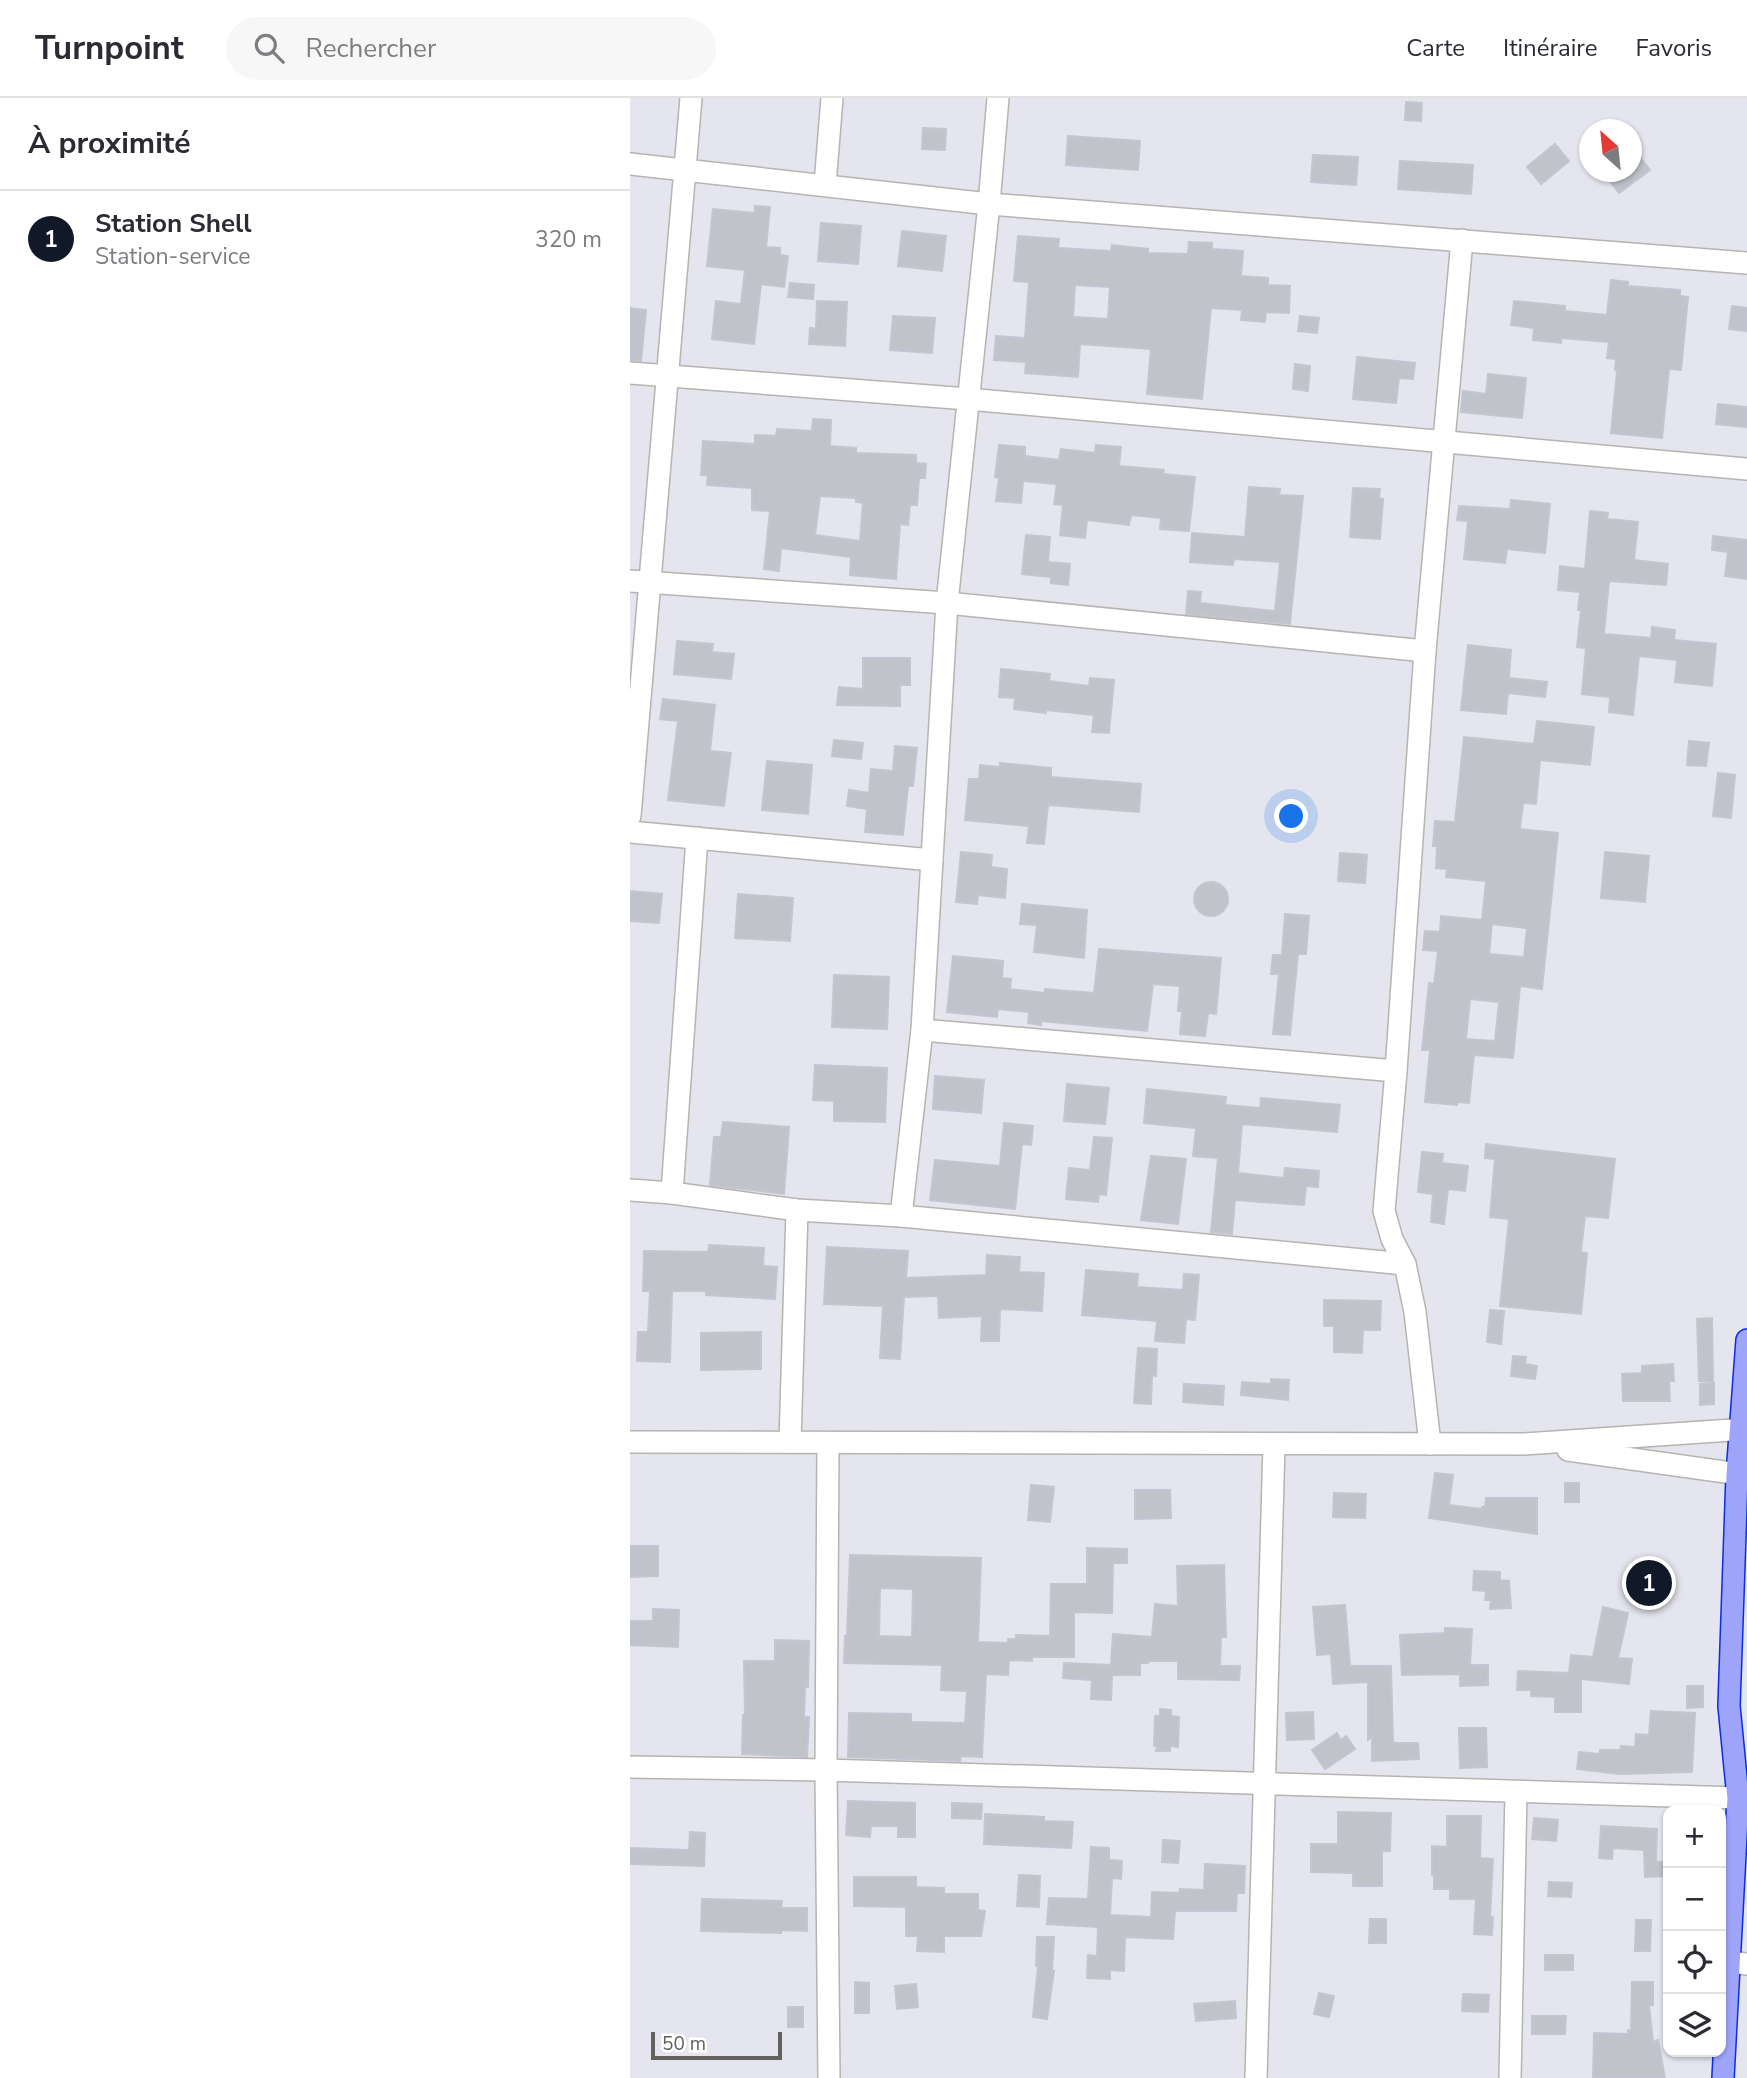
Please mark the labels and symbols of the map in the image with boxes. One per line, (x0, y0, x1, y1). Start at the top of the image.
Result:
north arrow (1579, 119, 1642, 182)
your location (1274, 799, 1308, 833)
pin: 1 (1626, 1557, 1672, 1609)
scale bar (651, 2029, 782, 2061)

